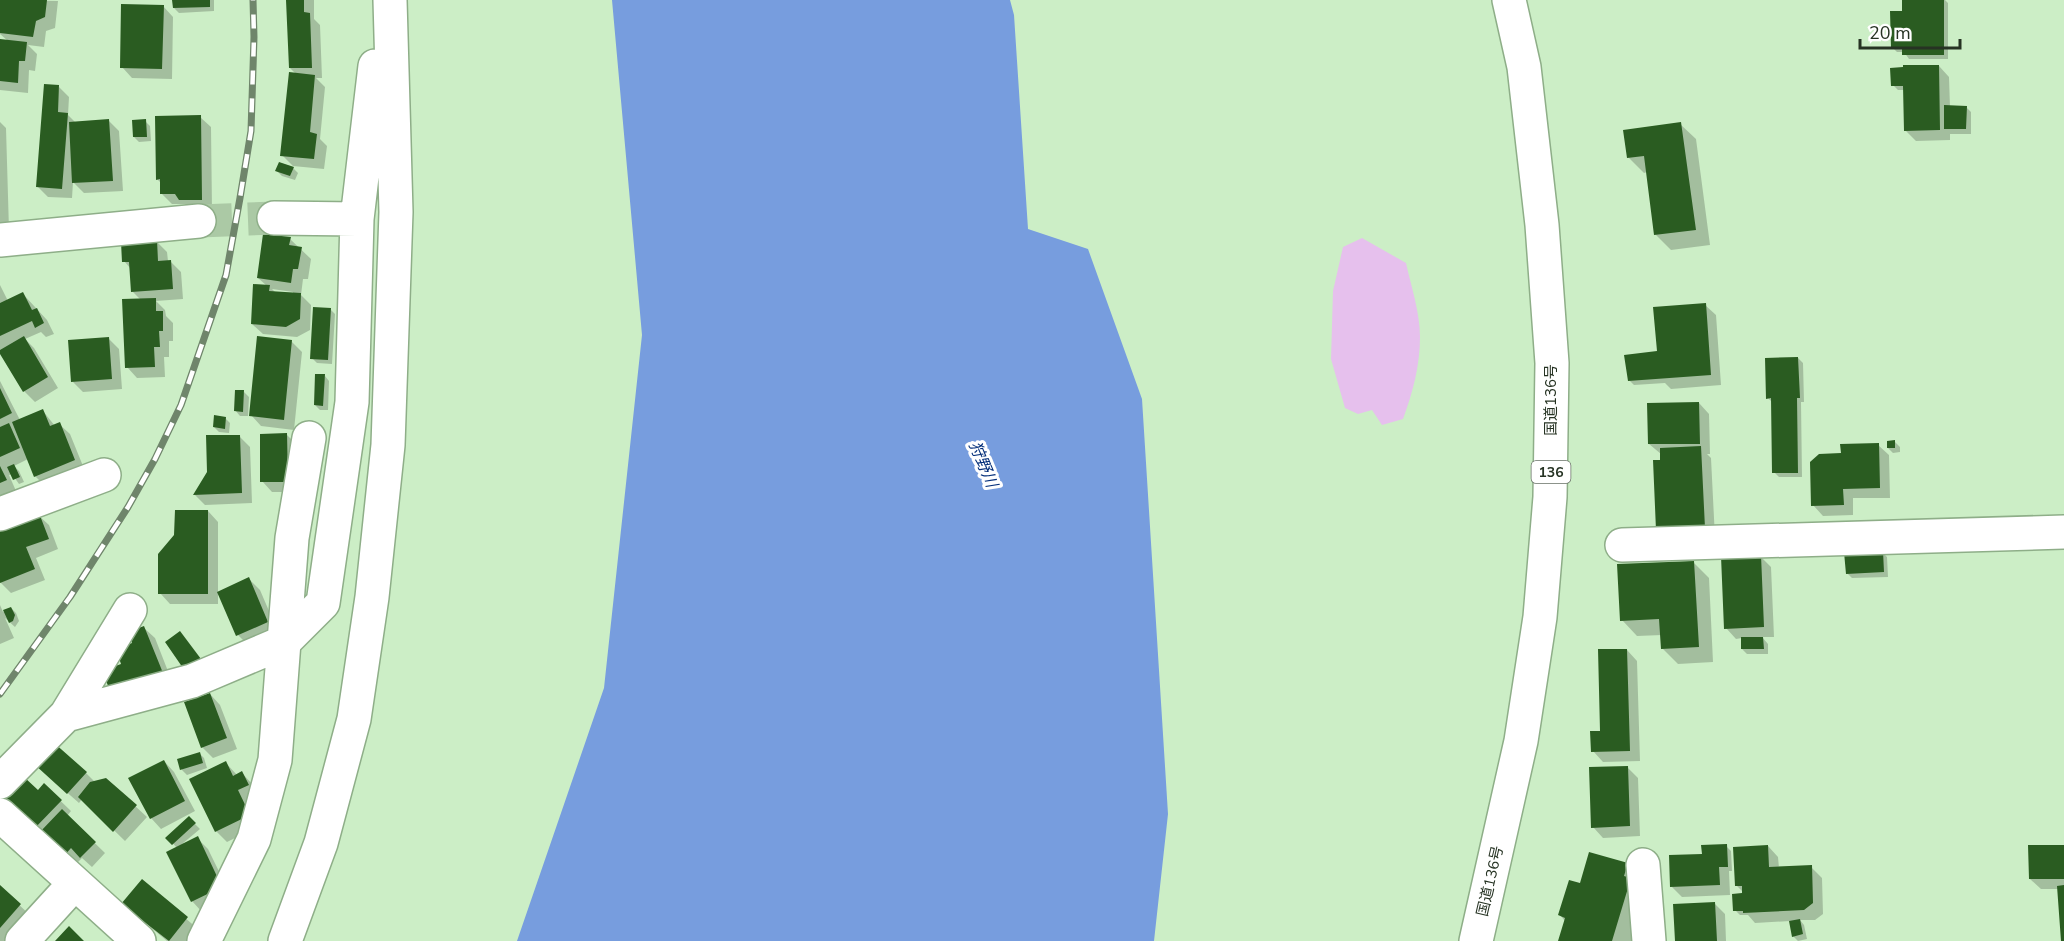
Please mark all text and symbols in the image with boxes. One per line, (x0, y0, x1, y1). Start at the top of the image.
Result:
scale bar (1860, 12, 1960, 50)
text: 20 m (1869, 21, 1911, 45)
street label: 国道136号 (1541, 364, 1561, 436)
water label: 狩野川 (964, 438, 1003, 493)
road number: 136 (1532, 461, 1570, 483)
street label: 国道136号 (1472, 844, 1508, 918)

